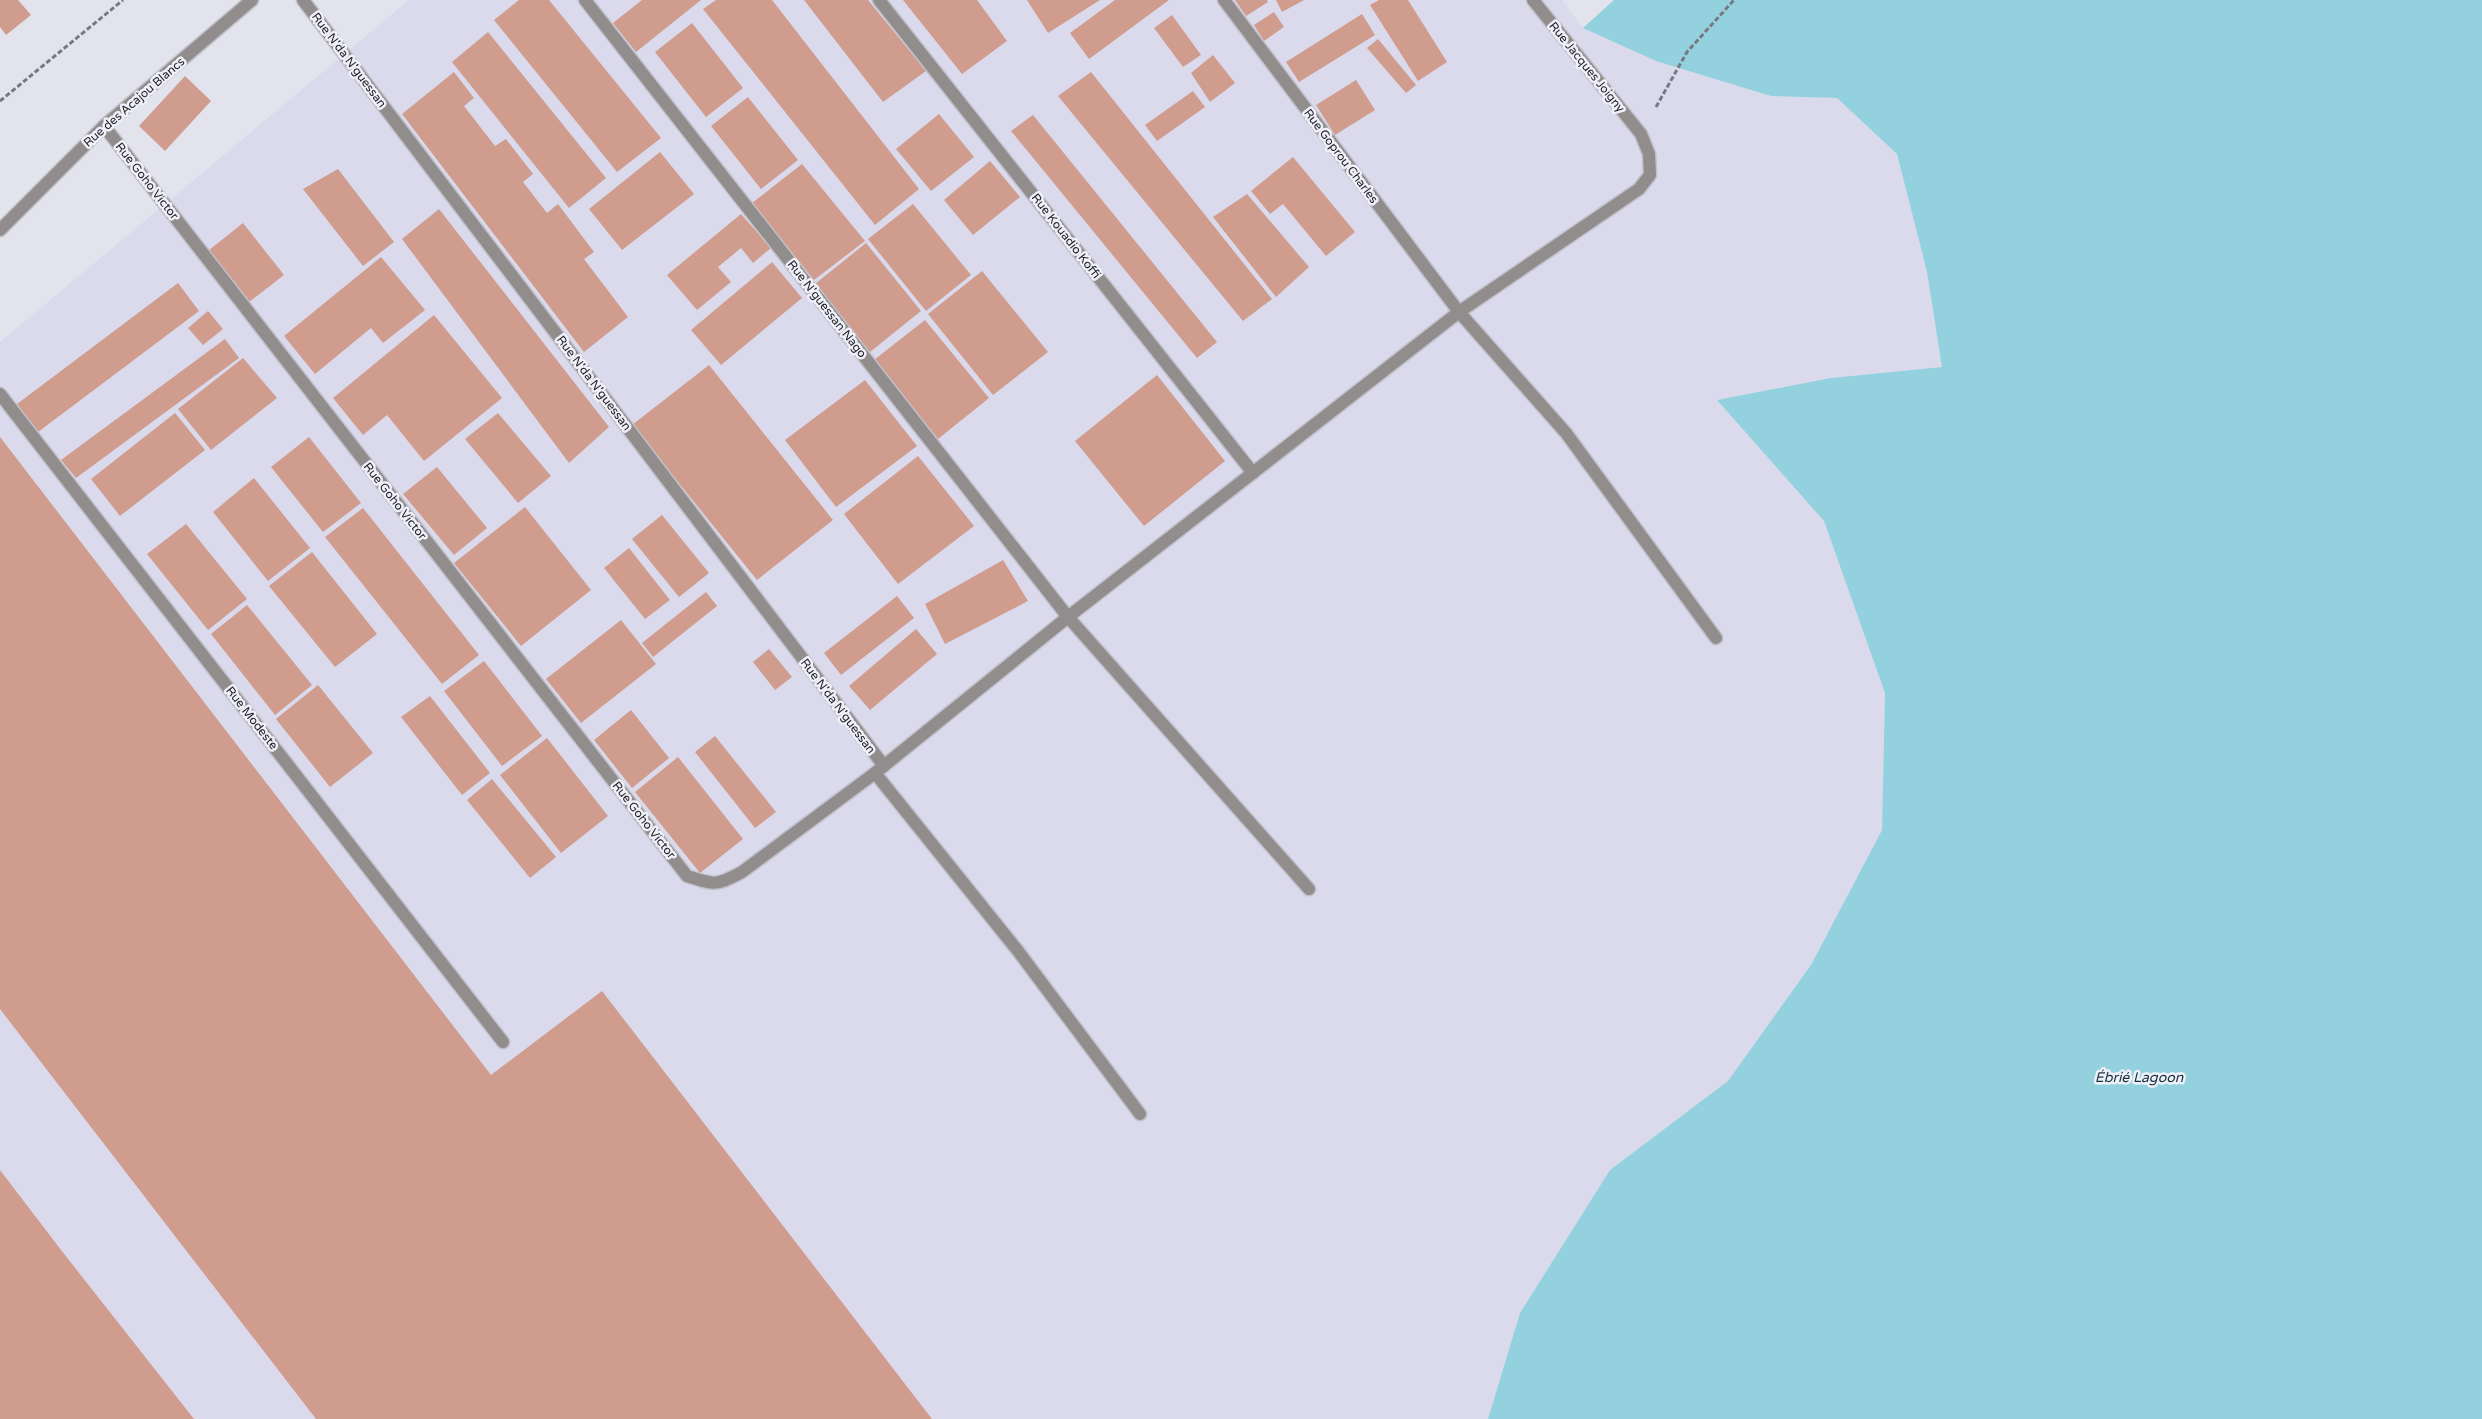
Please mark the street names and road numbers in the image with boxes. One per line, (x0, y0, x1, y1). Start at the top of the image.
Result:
street label: Rue N'da N'guessan (309, 10, 389, 110)
street label: Rue Jacques Joigny (1546, 19, 1628, 115)
street label: Rue des Acajou Blancs (81, 54, 188, 150)
street label: Rue Goprou Charles (1301, 106, 1381, 206)
street label: Rue Goho Victor (113, 140, 182, 223)
street label: Rue Kouadio Koffi (1029, 191, 1103, 281)
street label: Rue N'guessan Nago (785, 258, 869, 360)
street label: Rue N'da N'guessan (554, 333, 634, 433)
street label: Rue Goho Victor (361, 460, 430, 543)
street label: Rue N'da N'guessan (798, 656, 878, 756)
street label: Rue Modeste (223, 684, 281, 752)
street label: Rue Goho Victor (610, 779, 679, 862)

